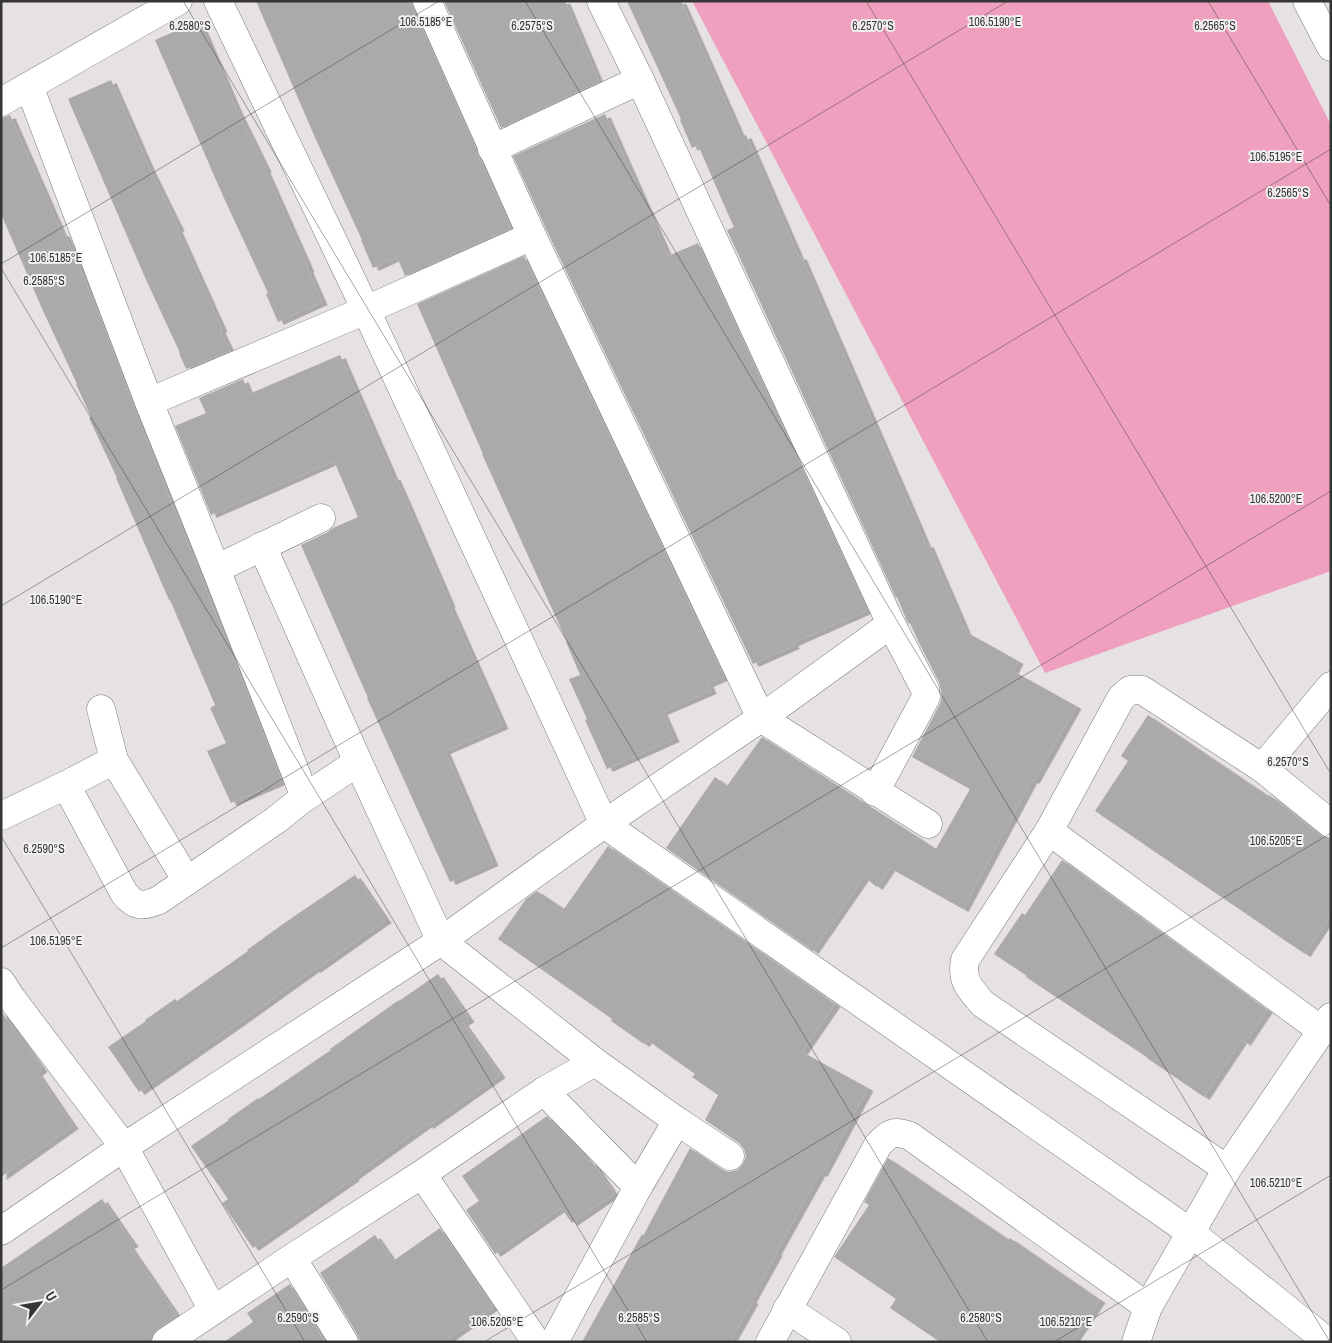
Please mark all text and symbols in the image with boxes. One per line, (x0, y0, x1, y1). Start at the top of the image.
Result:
text: 106.5185°E (400, 14, 452, 30)
text: 106.5190°E (969, 14, 1021, 30)
text: 6.2580°S (169, 18, 211, 34)
text: 6.2575°S (511, 18, 553, 34)
text: 6.2570°S (852, 18, 894, 34)
text: 6.2565°S (1194, 18, 1236, 34)
text: 106.5195°E (1250, 149, 1302, 165)
text: 6.2565°S (1267, 185, 1309, 201)
text: 106.5185°E (30, 250, 82, 266)
text: 6.2585°S (23, 273, 65, 289)
text: 106.5200°E (1250, 491, 1302, 507)
text: 106.5190°E (30, 592, 82, 608)
text: 6.2570°S (1267, 754, 1309, 770)
text: 106.5205°E (1250, 833, 1302, 849)
text: 6.2590°S (23, 841, 65, 857)
text: 106.5195°E (30, 933, 82, 949)
text: 106.5210°E (1250, 1175, 1302, 1191)
north arrow (15, 1278, 65, 1328)
text: U (41, 1288, 61, 1304)
text: 6.2590°S (277, 1310, 319, 1326)
text: 6.2585°S (618, 1310, 660, 1326)
text: 6.2580°S (960, 1310, 1002, 1326)
text: 106.5205°E (471, 1314, 523, 1330)
text: 106.5210°E (1040, 1314, 1092, 1330)

